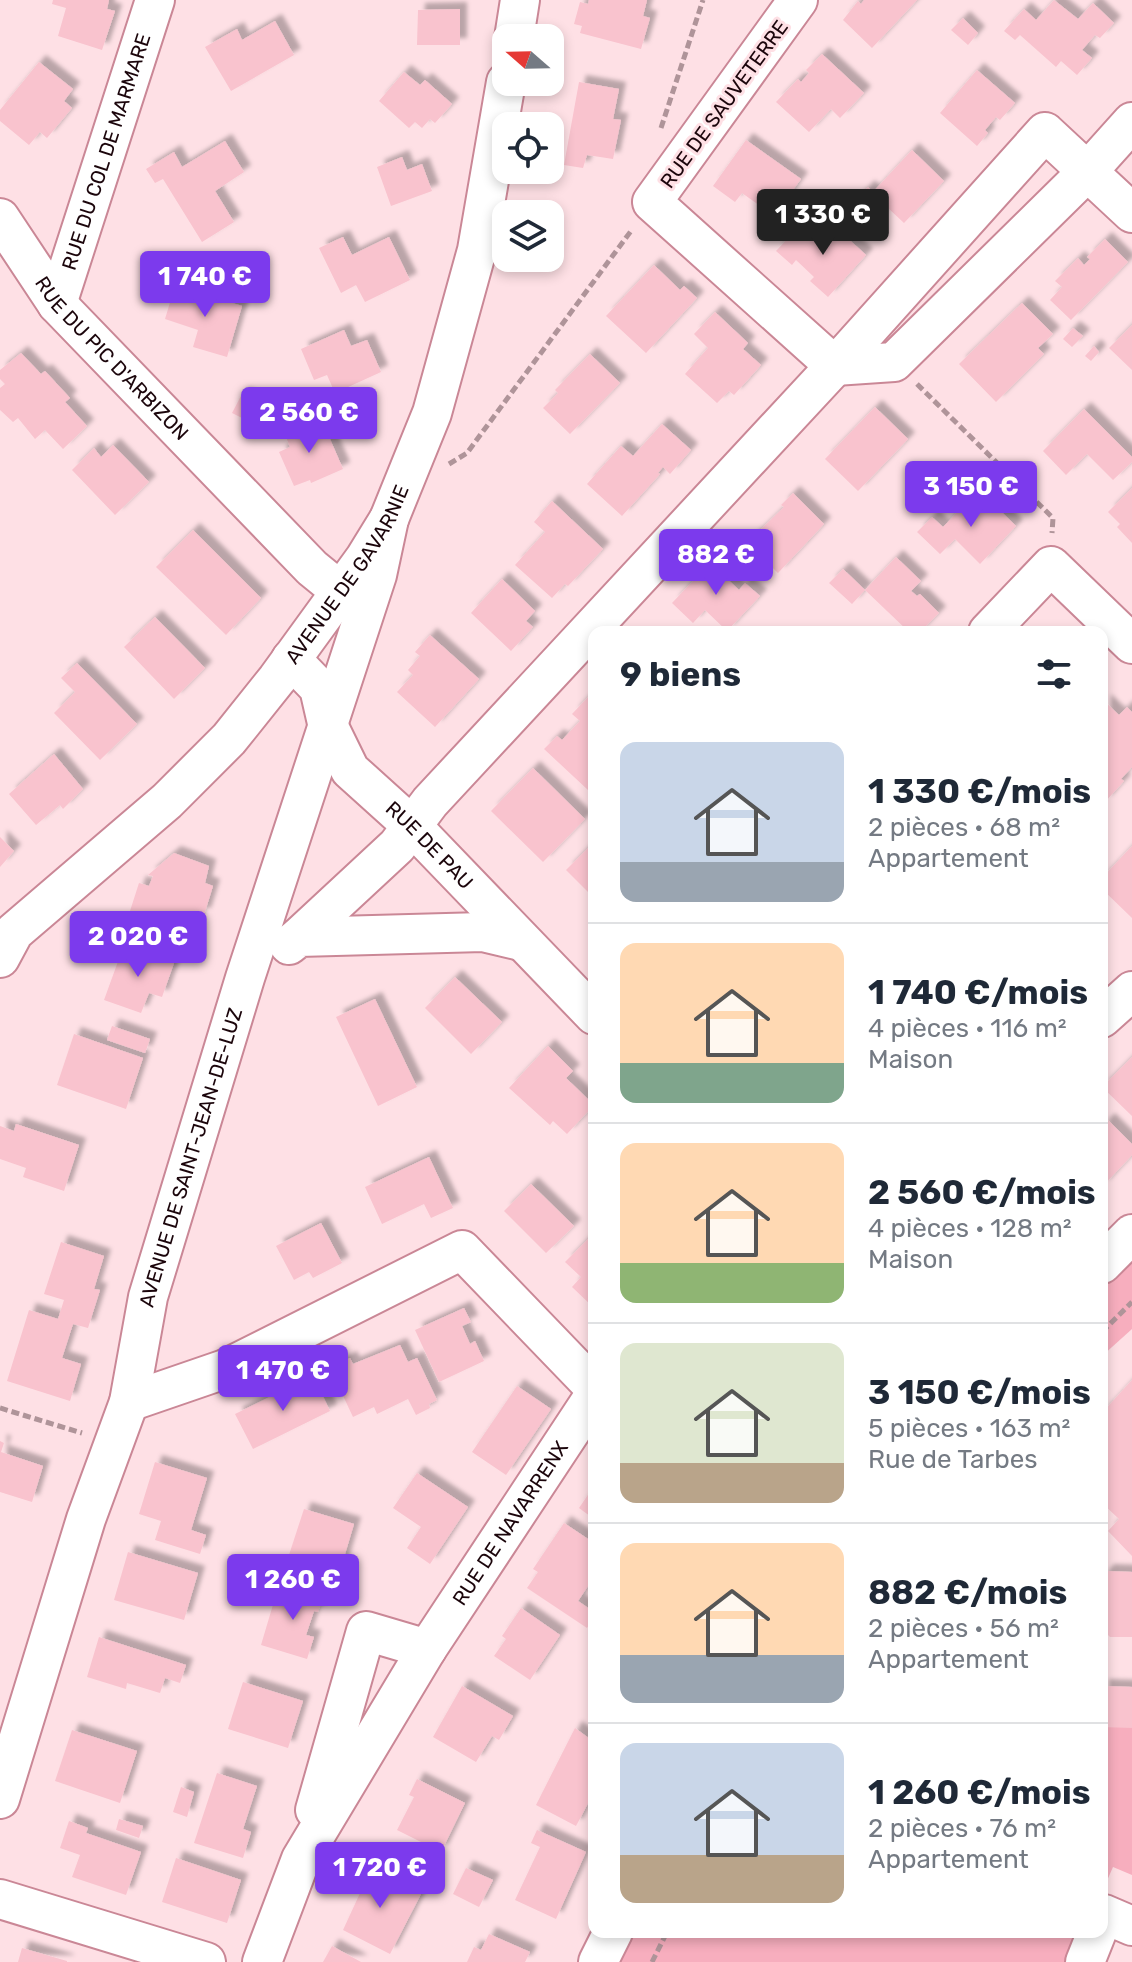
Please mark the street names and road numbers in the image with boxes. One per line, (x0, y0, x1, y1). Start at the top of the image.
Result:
street label: RUE DE SAUVETERRE (655, 15, 793, 193)
street label: RUE DU COL DE MARMARE (57, 30, 155, 273)
street label: RUE DU PIC D'ARBIZON (30, 272, 194, 445)
street label: AVENUE DE GAVARNIE (280, 481, 414, 668)
street label: RUE DE PAU (381, 796, 478, 894)
street label: AVENUE DE SAINT-JEAN-DE-LUZ (134, 1005, 247, 1309)
street label: RUE DE NAVARRENX (447, 1436, 573, 1610)

